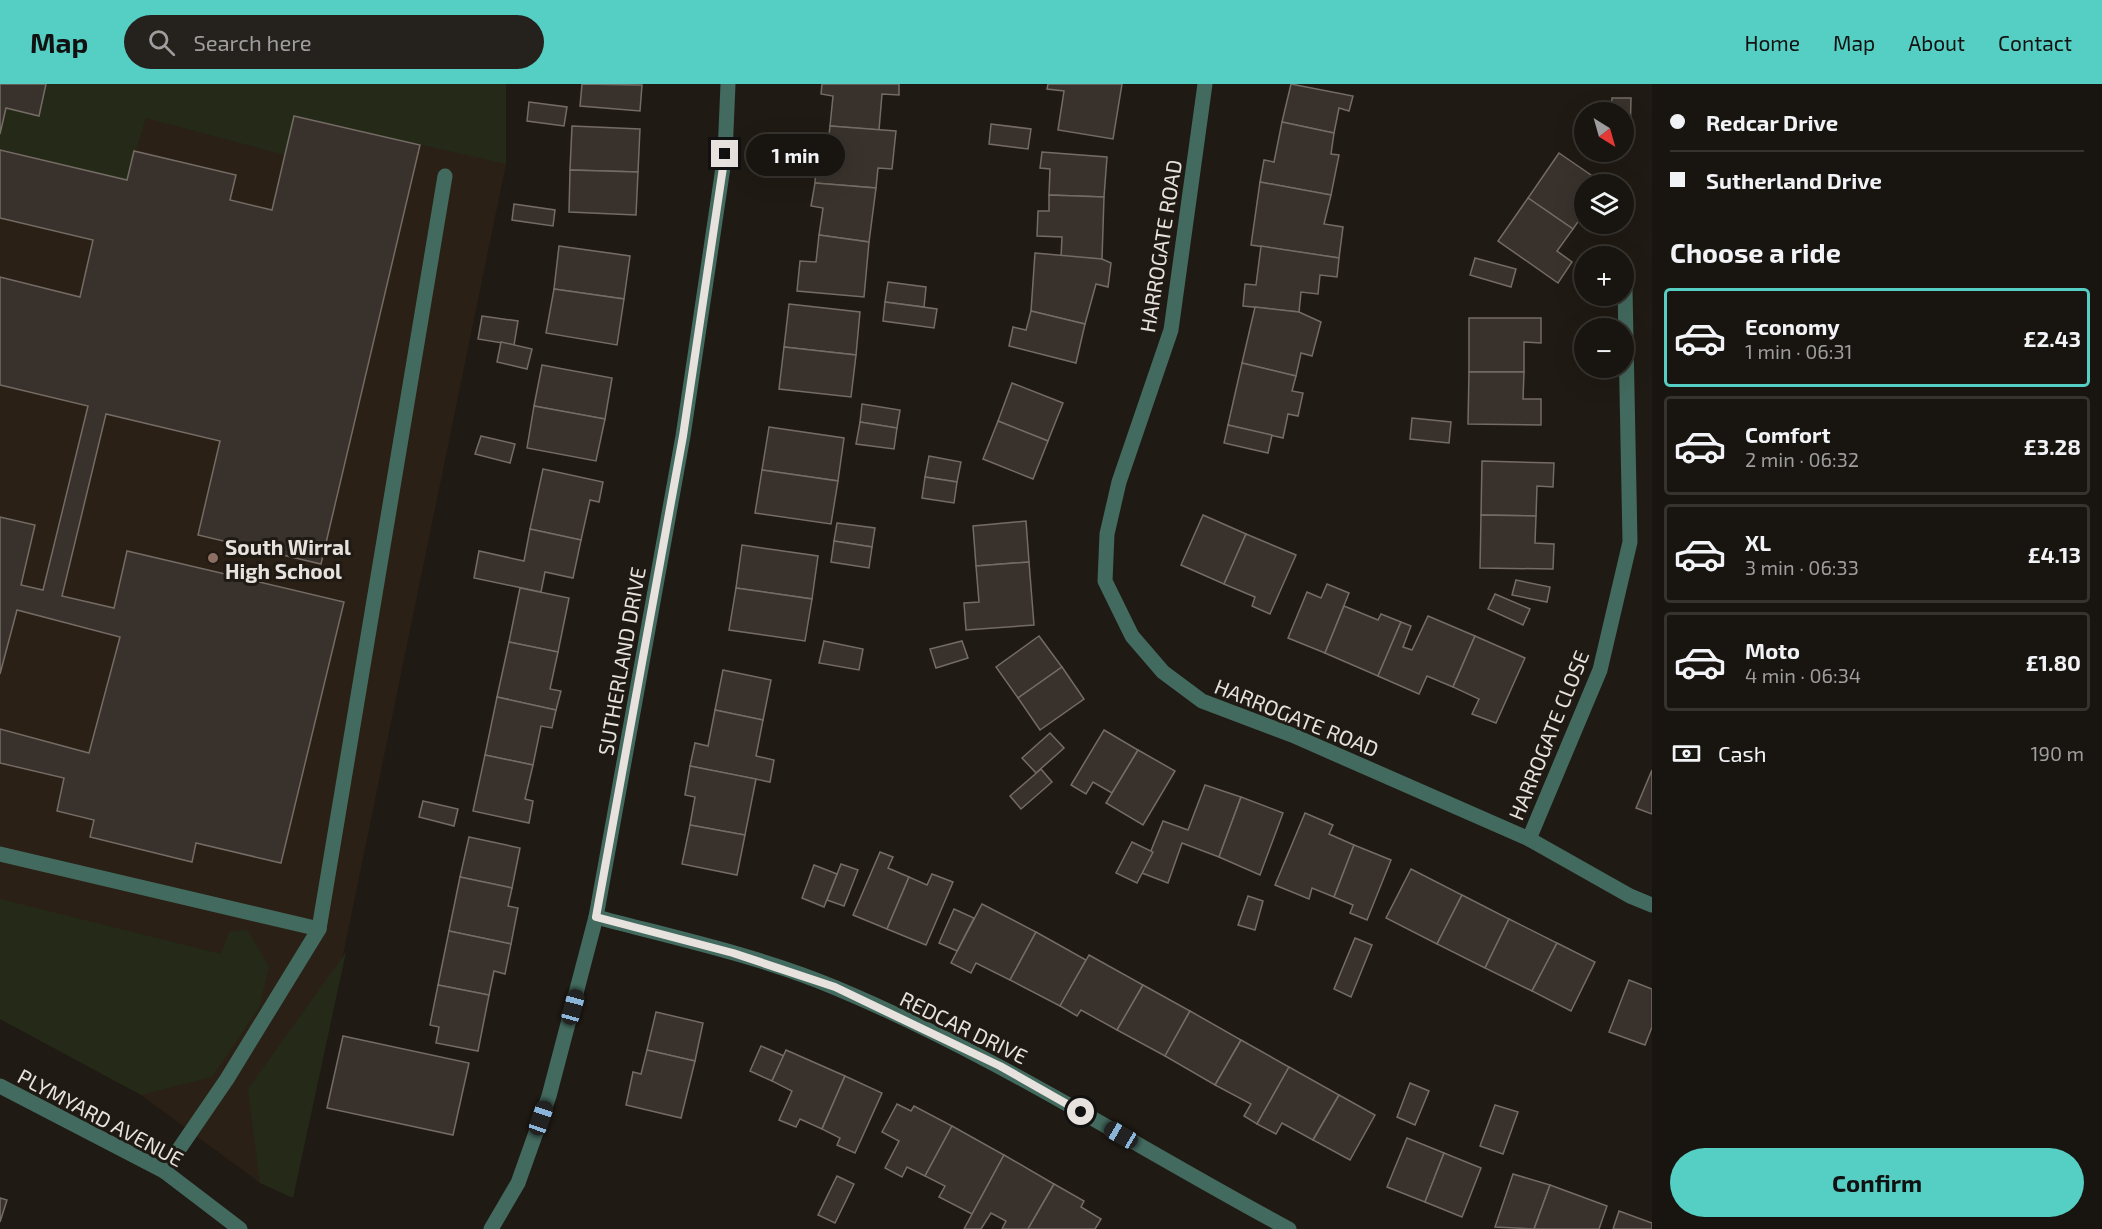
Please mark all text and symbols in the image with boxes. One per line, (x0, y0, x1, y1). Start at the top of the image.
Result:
search box (124, 15, 544, 69)
text: Map (30, 25, 88, 59)
icon: search (145, 26, 178, 59)
text: Search here (193, 29, 312, 55)
text: Home (1744, 30, 1800, 55)
text: Map (1833, 30, 1875, 55)
text: About (1908, 30, 1965, 55)
text: Contact (1998, 30, 2072, 55)
north arrow (1574, 102, 1634, 162)
map controls (1574, 102, 1634, 378)
text: Redcar Drive (1706, 109, 1838, 135)
callout: 1 min (746, 133, 845, 175)
route end (711, 140, 738, 167)
text: 1 min (771, 143, 820, 167)
street label: HARROGATE ROAD (1134, 158, 1186, 334)
text: Sutherland Drive (1706, 167, 1882, 193)
button: layers (1574, 174, 1634, 234)
text: Choose a ride (1670, 236, 1841, 268)
button: + (1574, 246, 1634, 306)
icon: car (1673, 311, 1727, 365)
text: Economy (1745, 313, 1840, 339)
button: − (1574, 318, 1634, 378)
text: £2.43 (2024, 325, 2081, 351)
text: 1 min · 06:31 (1745, 339, 1852, 363)
icon: car (1673, 419, 1727, 473)
text: Comfort (1745, 421, 1830, 447)
text: £3.28 (2024, 433, 2081, 459)
text: 2 min · 06:32 (1745, 447, 1859, 471)
icon: car (1673, 527, 1727, 581)
text: XL (1745, 529, 1771, 555)
place label: South Wirral High School (225, 534, 351, 583)
text: £4.13 (2028, 541, 2081, 567)
marker: South Wirral High School (206, 551, 220, 565)
text: 3 min · 06:33 (1745, 555, 1859, 579)
street label: SUTHERLAND DRIVE (592, 565, 650, 757)
icon: car (1673, 635, 1727, 689)
text: Moto (1745, 637, 1800, 663)
street label: HARROGATE CLOSE (1503, 647, 1593, 823)
text: £1.80 (2026, 649, 2081, 675)
text: 4 min · 06:34 (1745, 663, 1861, 687)
street label: HARROGATE ROAD (1211, 673, 1383, 761)
icon: cash (1670, 737, 1703, 770)
text: Cash (1718, 740, 1767, 766)
text: 190 m (2031, 741, 2084, 765)
street label: REDCAR DRIVE (896, 985, 1032, 1069)
car (560, 987, 586, 1027)
street label: PLYMYARD AVENUE (14, 1063, 188, 1171)
car (527, 1098, 555, 1138)
route start (1067, 1098, 1094, 1125)
car (1101, 1118, 1141, 1152)
button: Confirm (1670, 1148, 2084, 1217)

